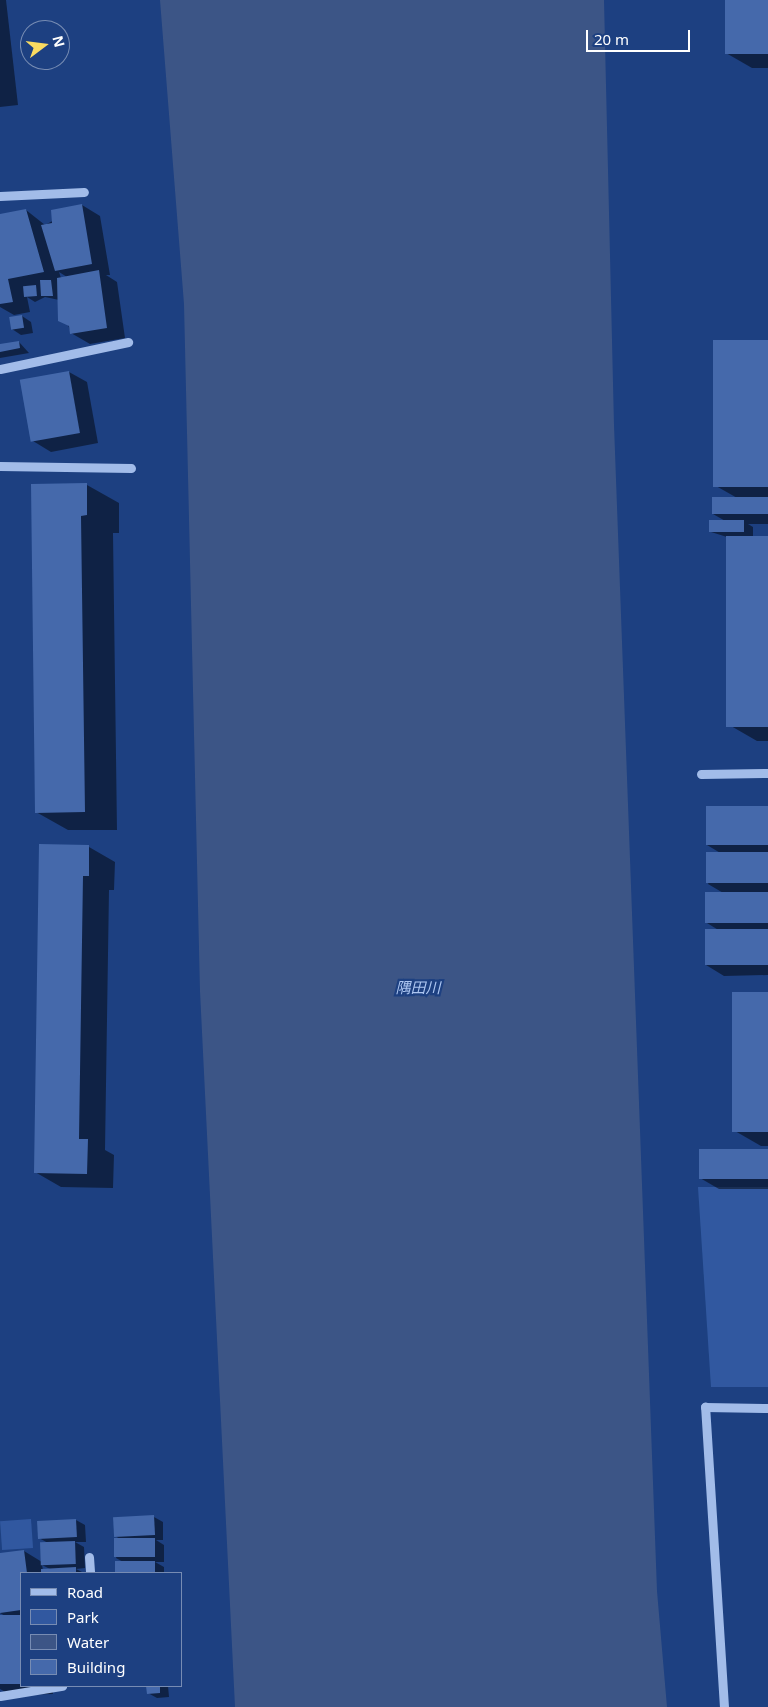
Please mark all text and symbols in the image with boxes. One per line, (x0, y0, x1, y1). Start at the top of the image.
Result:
north arrow (20, 20, 70, 70)
scale bar (588, 20, 692, 52)
text: 20 m (594, 29, 629, 49)
text: N (48, 33, 70, 49)
water label: 隅田川 (396, 979, 440, 997)
legend (20, 1572, 182, 1687)
text: Road (67, 1582, 103, 1602)
text: Park (67, 1607, 99, 1627)
text: Water (67, 1632, 109, 1652)
text: Building (67, 1657, 125, 1677)

